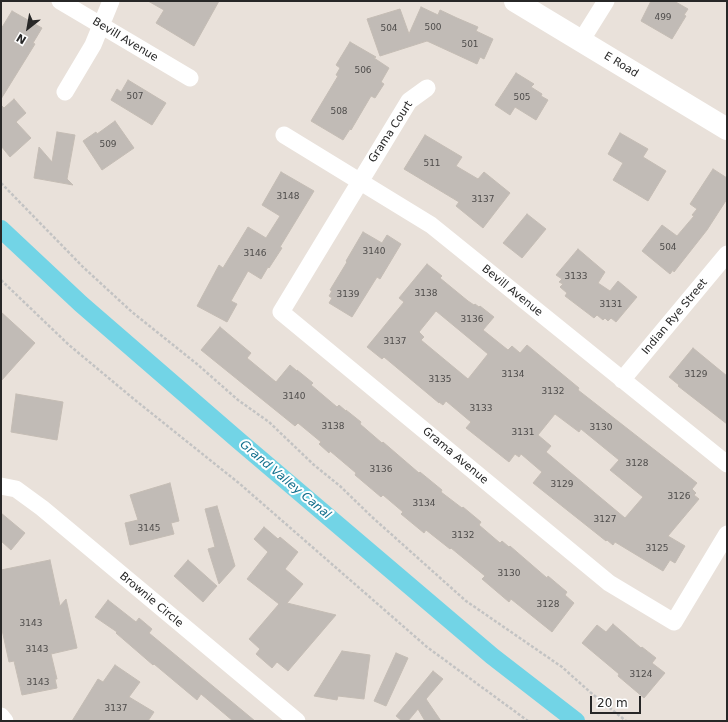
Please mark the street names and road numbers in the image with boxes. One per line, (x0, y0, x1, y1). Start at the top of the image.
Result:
street label: Bevill Avenue (90, 15, 160, 65)
street label: E Road (601, 50, 641, 80)
street label: Grama Court (366, 99, 416, 165)
street label: Bevill Avenue (479, 262, 545, 320)
street label: Indian Rye Street (640, 276, 710, 358)
street label: Grama Avenue (419, 425, 491, 487)
street label: Brownie Circle (117, 570, 185, 630)

